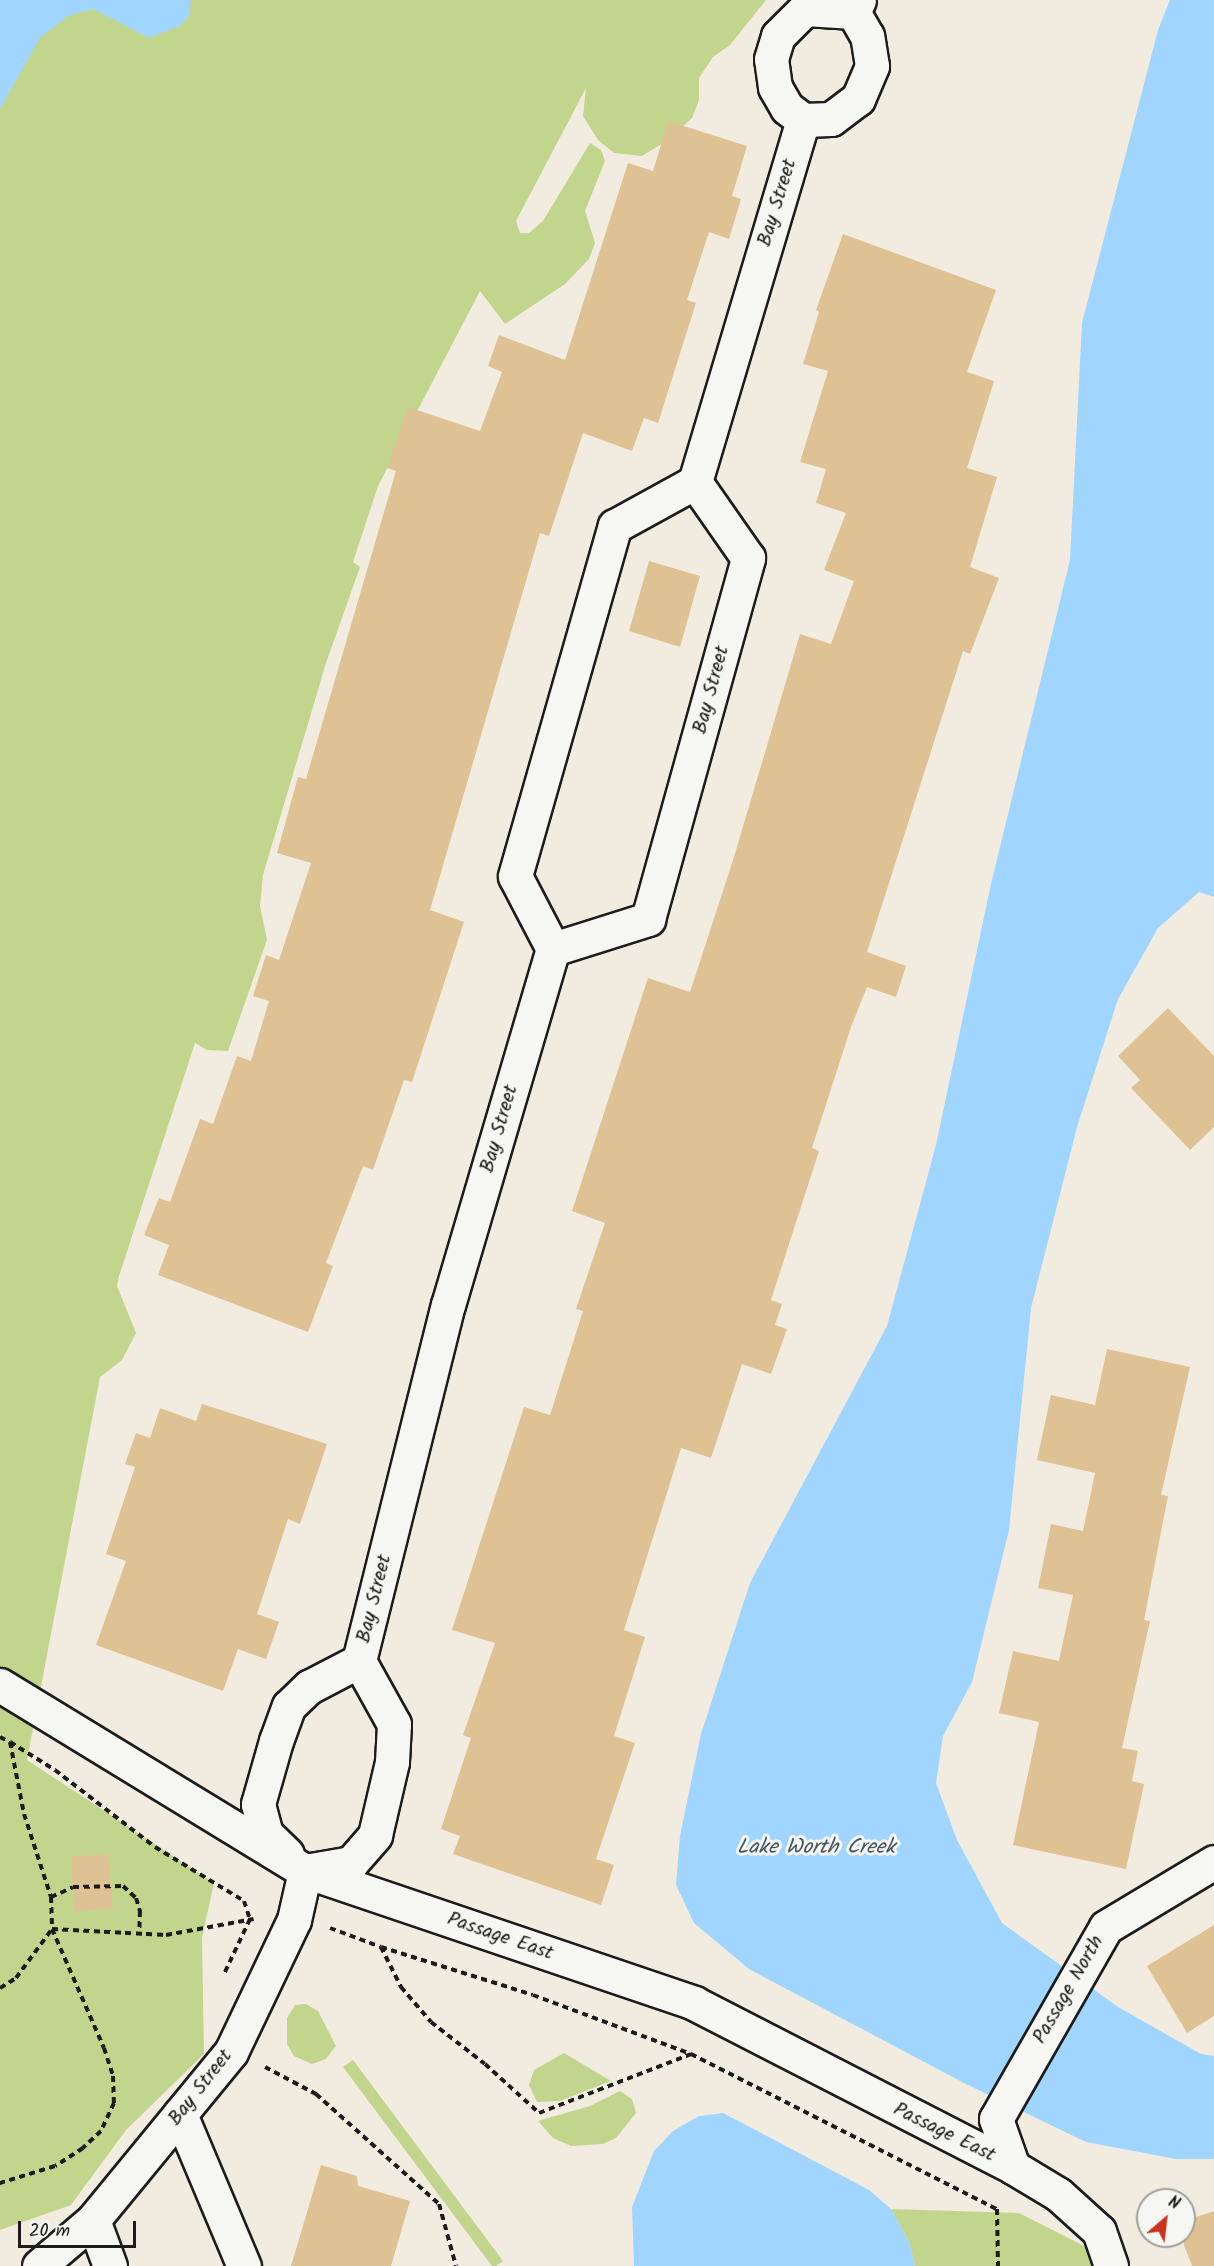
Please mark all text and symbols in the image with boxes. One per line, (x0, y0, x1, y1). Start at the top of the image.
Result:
street label: Bay Street (753, 156, 803, 250)
street label: Bay Street (689, 643, 735, 737)
street label: Bay Street (476, 1082, 524, 1176)
street label: Bay Street (352, 1552, 398, 1646)
water label: Lake Worth Creek (737, 1835, 895, 1861)
street label: Passage East (444, 1908, 556, 1966)
street label: Passage North (1028, 1932, 1110, 2048)
street label: Bay Street (164, 2045, 238, 2131)
street label: Passage East (889, 2098, 999, 2168)
north arrow (1136, 2188, 1196, 2248)
text: N (1163, 2190, 1184, 2217)
scale bar (21, 2209, 140, 2247)
text: 20 m (29, 2217, 70, 2246)

